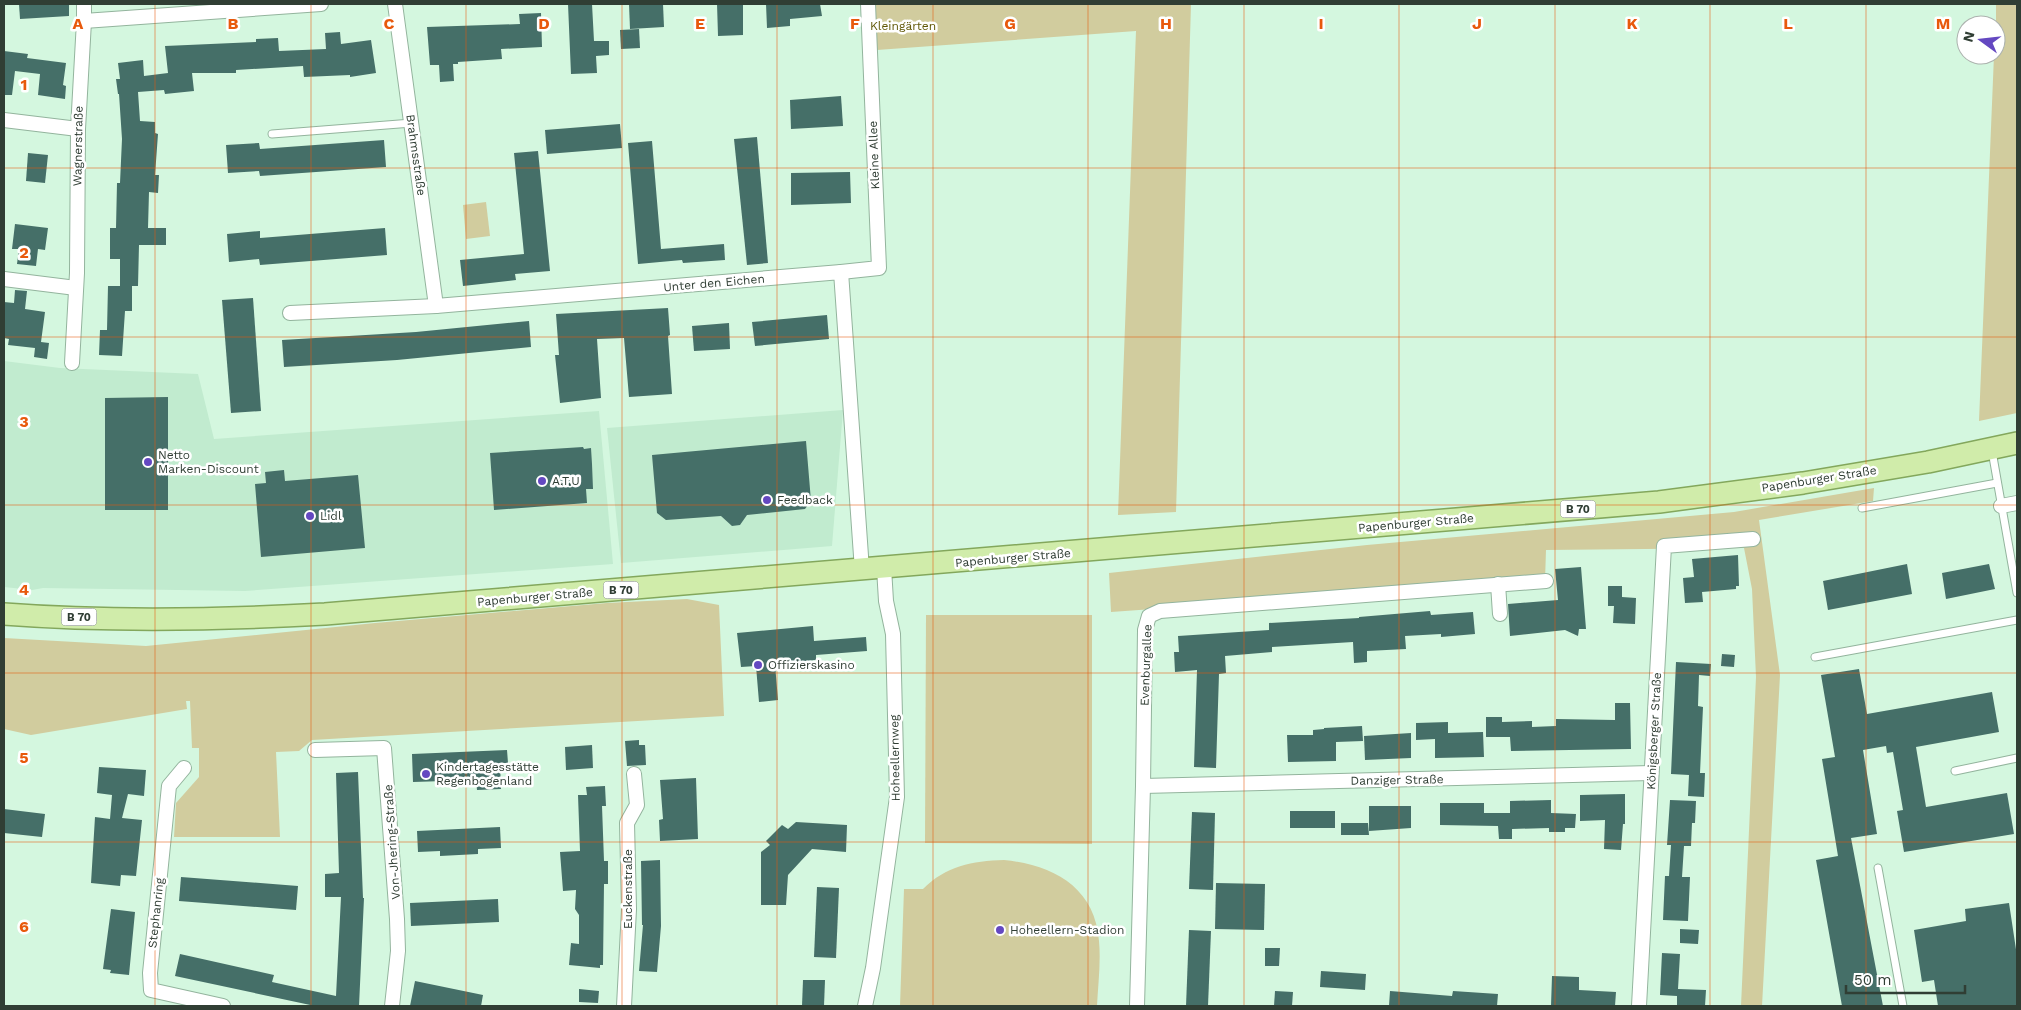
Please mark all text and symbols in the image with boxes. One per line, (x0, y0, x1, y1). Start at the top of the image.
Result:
text: A (73, 14, 84, 33)
text: B (228, 14, 239, 33)
text: C (384, 14, 395, 33)
text: D (538, 14, 550, 33)
text: E (695, 14, 705, 33)
text: F (850, 14, 860, 33)
text: G (1004, 14, 1016, 33)
text: H (1160, 14, 1172, 33)
text: I (1318, 14, 1324, 33)
text: J (1472, 14, 1482, 33)
text: K (1626, 14, 1638, 33)
text: L (1783, 14, 1793, 33)
text: M (1936, 14, 1950, 33)
north arrow (1956, 15, 2006, 65)
park label: Kleingärten (870, 19, 936, 33)
text: N (1959, 30, 1978, 44)
text: 1 (21, 75, 27, 94)
street label: Wagnerstraße (70, 106, 86, 186)
street label: Brahmsstraße (403, 114, 429, 197)
street label: Kleine Allee (866, 120, 882, 190)
text: 2 (19, 243, 29, 262)
street label: Unter den Eichen (663, 272, 765, 294)
text: 3 (19, 412, 29, 431)
place label: Netto Marken-Discount (158, 448, 259, 476)
marker: Netto Marken-Discount (142, 456, 154, 468)
street label: Papenburger Straße (1761, 463, 1878, 495)
place label: A.T.U (552, 474, 580, 488)
marker: A.T.U (536, 475, 548, 487)
place label: Feedback (777, 493, 833, 507)
marker: Feedback (761, 494, 773, 506)
road number: B 70 (1560, 500, 1596, 518)
place label: Lidl (320, 509, 342, 523)
marker: Lidl (304, 510, 316, 522)
street label: Papenburger Straße (1358, 511, 1475, 535)
street label: Papenburger Straße (955, 546, 1072, 570)
text: 4 (19, 580, 29, 599)
road number: B 70 (604, 582, 638, 598)
street label: Papenburger Straße (477, 585, 594, 609)
road number: B 70 (62, 608, 96, 626)
street label: Evenburgallee (1138, 624, 1154, 706)
place label: Offizierskasino (768, 658, 855, 672)
marker: Offizierskasino (752, 659, 764, 671)
street label: Königsberger Straße (1644, 672, 1664, 790)
street label: Hoheellernweg (887, 714, 903, 802)
text: 5 (19, 748, 29, 767)
place label: Kindertagesstätte Regenbogenland (436, 760, 539, 788)
marker: Kindertagesstätte Regenbogenland (420, 768, 432, 780)
street label: Danziger Straße (1350, 772, 1444, 788)
street label: Von-Jhering-Straße (381, 784, 403, 900)
street label: Euckenstraße (621, 849, 635, 929)
street label: Stephanring (145, 876, 167, 949)
text: 6 (19, 917, 29, 936)
place label: Hoheellern-Stadion (1010, 923, 1124, 937)
marker: Hoheellern-Stadion (994, 924, 1006, 936)
scale bar (1846, 962, 1965, 994)
text: 50 m (1854, 971, 1891, 989)

